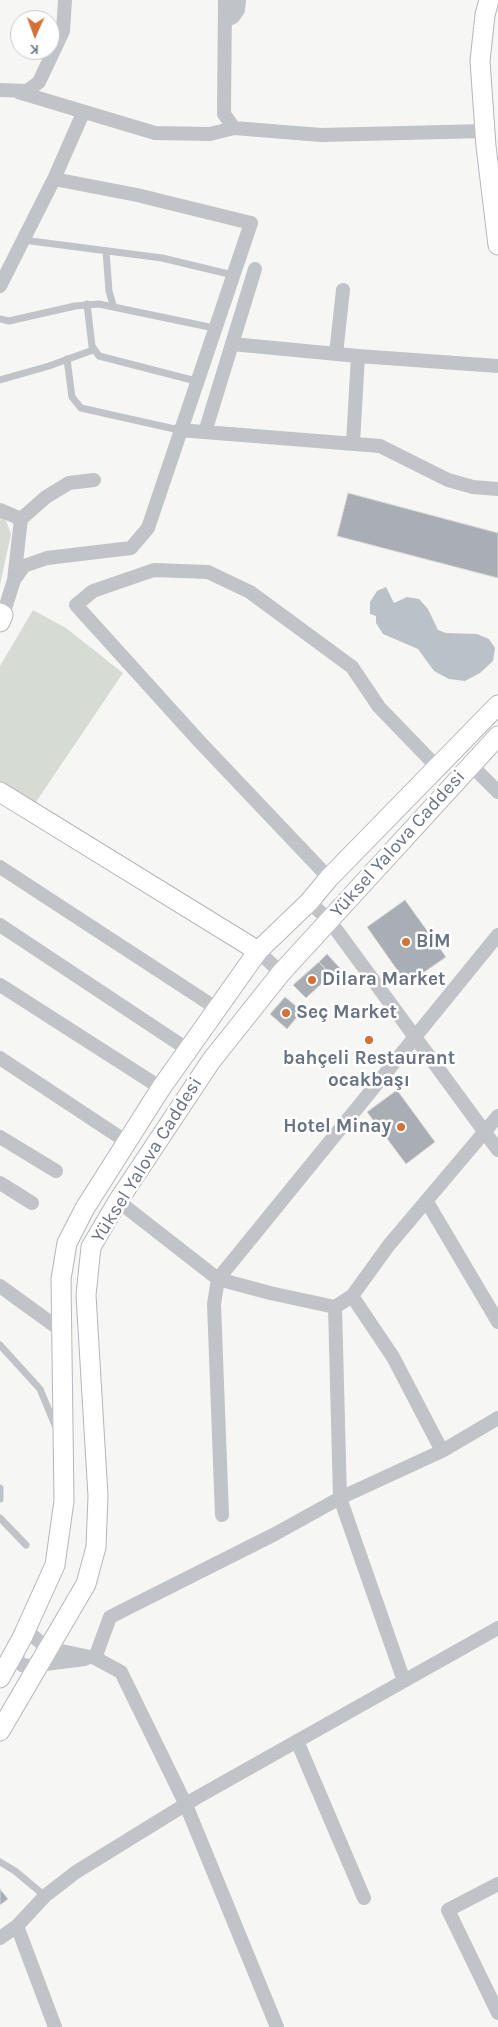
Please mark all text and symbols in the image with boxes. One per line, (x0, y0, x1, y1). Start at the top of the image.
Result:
north arrow (10, 10, 60, 60)
text: K (30, 41, 39, 58)
street label: Yüksel Yalova Caddesi (326, 765, 470, 923)
place label: BİM (416, 931, 451, 953)
marker: BİM (400, 936, 412, 948)
place label: Dilara Market (322, 969, 446, 991)
marker: Dilara Market (306, 974, 318, 986)
place label: Seç Market (296, 1002, 397, 1024)
marker: Seç Market (280, 1007, 292, 1019)
marker: bahçeli Restaurant ocakbaşı (363, 1034, 375, 1046)
place label: bahçeli Restaurant ocakbaşı (283, 1048, 455, 1092)
street label: Yüksel Yalova Caddesi (87, 1073, 207, 1247)
place label: Hotel Minay (283, 1116, 391, 1138)
marker: Hotel Minay (395, 1121, 407, 1133)

